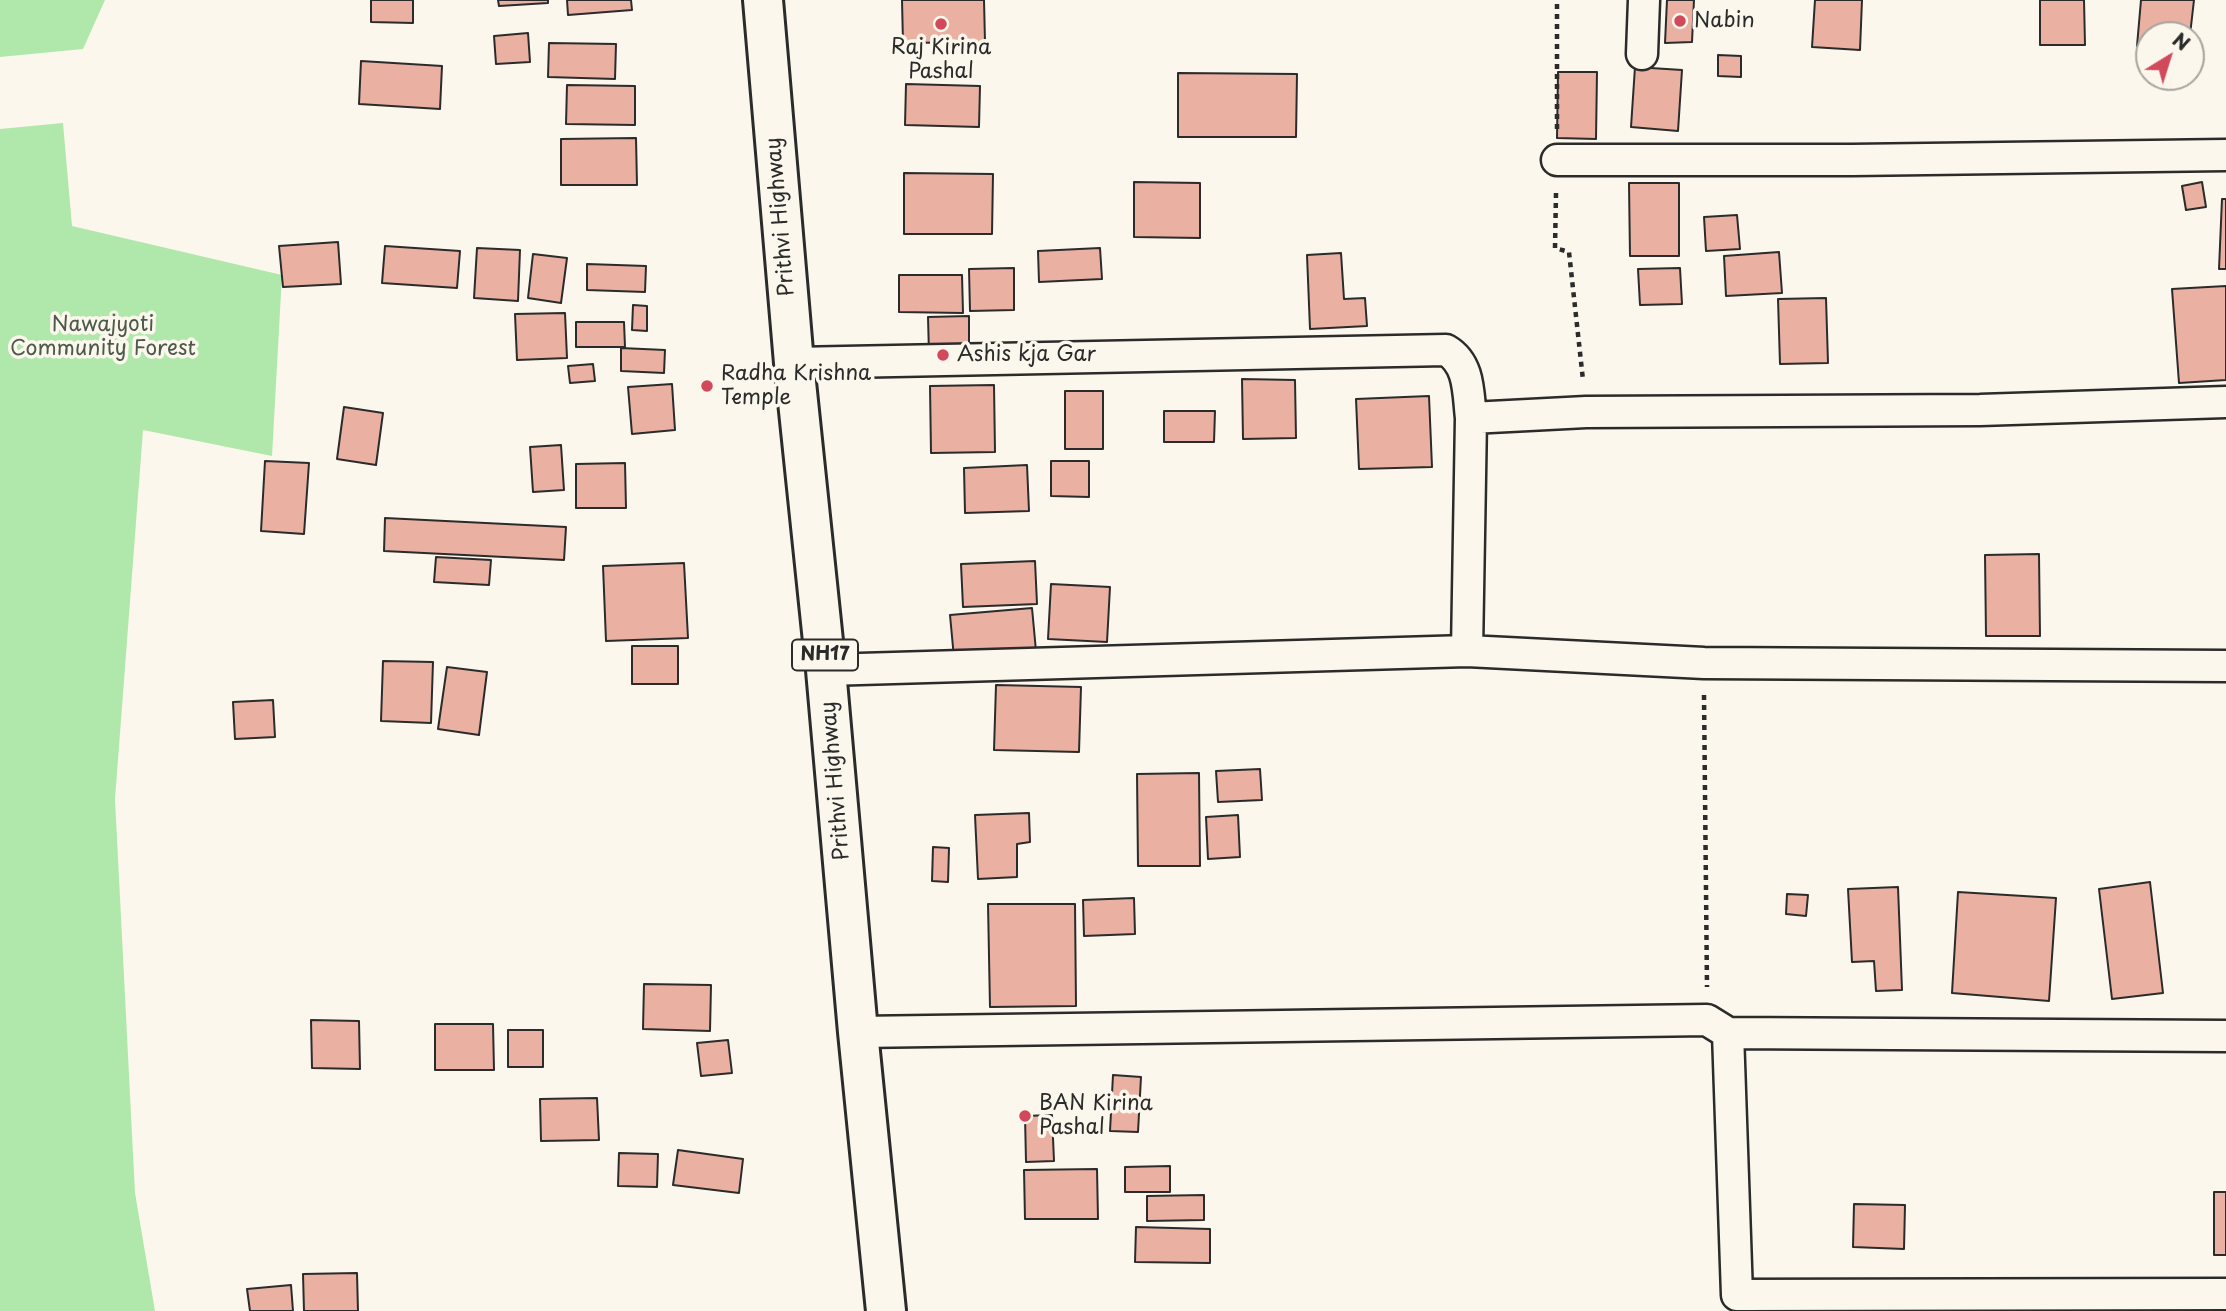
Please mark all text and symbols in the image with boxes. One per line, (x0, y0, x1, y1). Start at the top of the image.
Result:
place label: Nabin (1694, 8, 1755, 34)
marker: Nabin (1672, 13, 1688, 29)
marker: Raj Kirina Pashal (933, 16, 949, 32)
north arrow (2135, 21, 2205, 91)
text: N (2167, 25, 2196, 57)
place label: Raj Kirina Pashal (891, 35, 991, 85)
street label: Prithvi Highway (761, 136, 801, 298)
park label: Nawajyoti Community Forest (10, 312, 196, 362)
place label: Ashis kja Gar (957, 342, 1096, 368)
marker: Ashis kja Gar (935, 347, 951, 363)
place label: Radha Krishna Temple (721, 361, 871, 411)
marker: Radha Krishna Temple (699, 378, 715, 394)
road number: NH17 (792, 640, 858, 670)
street label: Prithvi Highway (816, 700, 856, 862)
place label: BAN Kirina Pashal (1039, 1091, 1153, 1141)
marker: BAN Kirina Pashal (1017, 1108, 1033, 1124)

